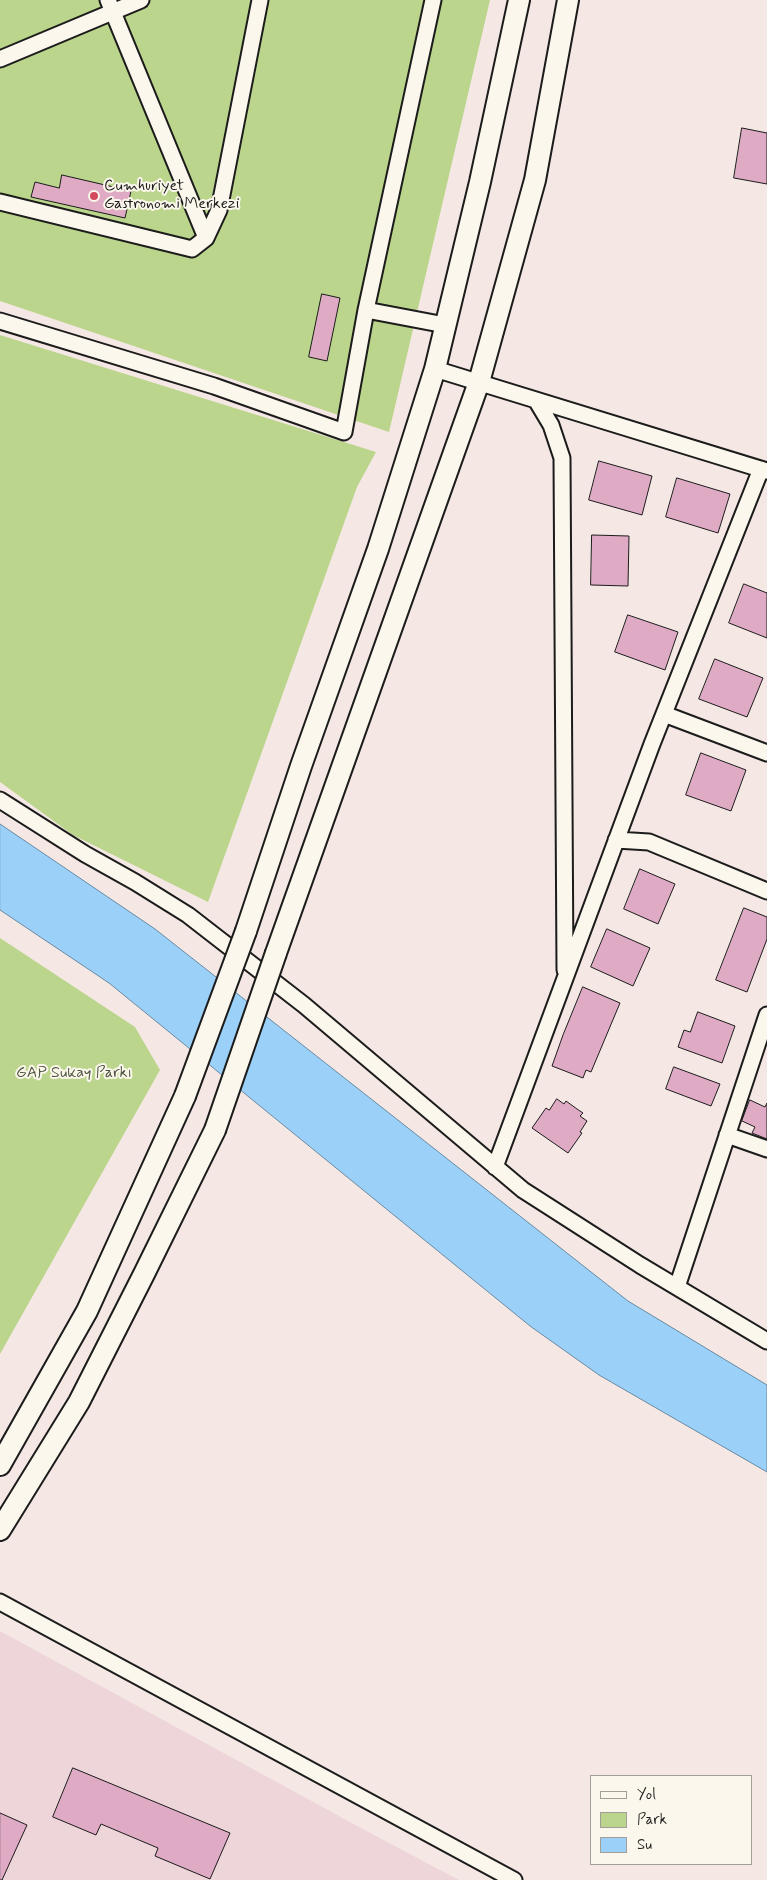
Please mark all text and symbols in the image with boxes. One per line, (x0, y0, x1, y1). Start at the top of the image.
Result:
place label: Cumhuriyet Gastronomi Merkezi (104, 177, 239, 215)
marker: Cumhuriyet Gastronomi Merkezi (88, 190, 100, 202)
park label: GAP Sukay Parkı (16, 1064, 132, 1084)
legend (590, 1775, 752, 1865)
text: Yol (637, 1785, 656, 1805)
text: Park (637, 1810, 667, 1830)
text: Su (637, 1835, 652, 1855)

